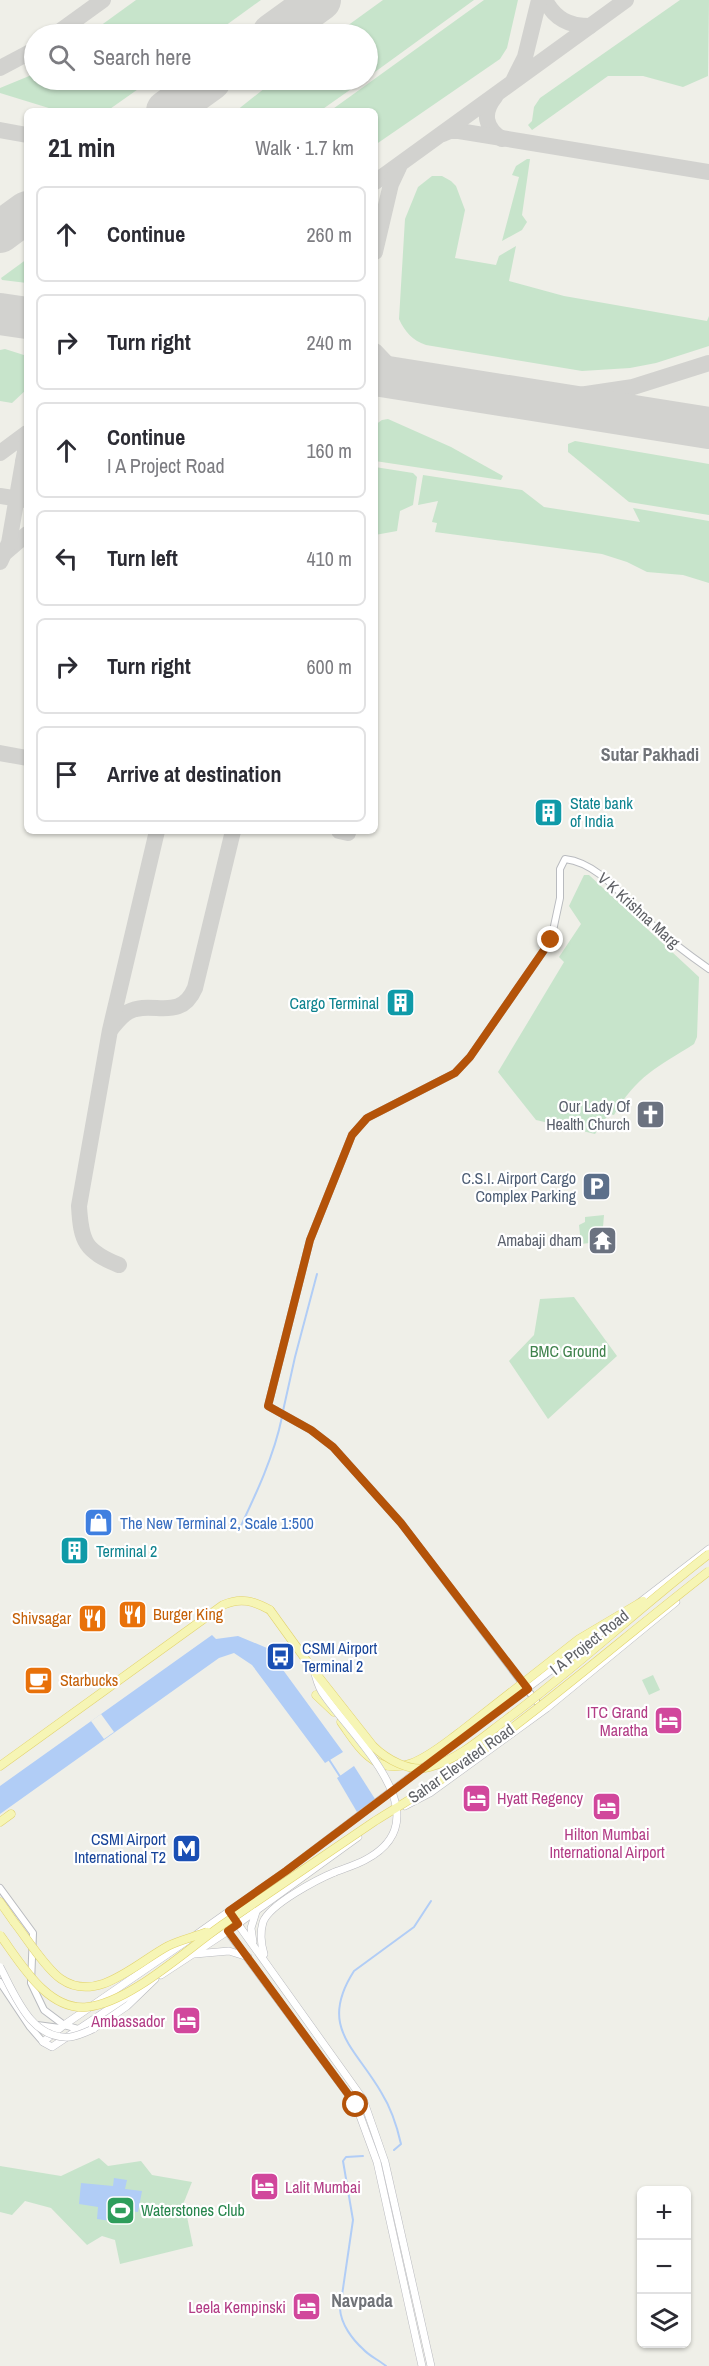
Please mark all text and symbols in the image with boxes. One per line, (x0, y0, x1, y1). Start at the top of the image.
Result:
search box (24, 24, 378, 90)
icon: search (45, 41, 78, 74)
text: Search here (93, 42, 191, 72)
text: 21 min (48, 130, 116, 165)
text: Walk · 1.7 km (255, 134, 354, 161)
icon: ahead (50, 218, 83, 251)
text: Continue (107, 219, 185, 249)
text: 260 m (306, 221, 352, 248)
icon: right (50, 326, 83, 359)
text: Turn right (107, 327, 191, 357)
text: 240 m (306, 329, 352, 356)
text: Continue (107, 422, 185, 452)
icon: ahead (50, 434, 83, 467)
text: 160 m (306, 437, 352, 464)
text: I A Project Road (107, 452, 225, 479)
icon: left (50, 542, 83, 575)
text: Turn left (107, 543, 178, 573)
text: 410 m (306, 545, 352, 572)
icon: right (50, 650, 83, 683)
text: Turn right (107, 651, 191, 681)
text: 600 m (306, 653, 352, 680)
district label: Sutar Pakhadi (601, 742, 699, 767)
icon: arrive (50, 758, 83, 791)
text: Arrive at destination (107, 759, 281, 789)
place label: State bank of India (570, 792, 633, 832)
building icon: State bank of India (533, 796, 565, 828)
street label: V K Krishna Marg (593, 867, 685, 953)
route end (537, 926, 563, 952)
building icon: Cargo Terminal (384, 987, 416, 1019)
place label: Cargo Terminal (290, 992, 379, 1014)
place label: Our Lady Of Health Church (546, 1095, 630, 1135)
church icon: Our Lady Of Health Church (635, 1099, 667, 1131)
place label: C.S.I. Airport Cargo Complex Parking (462, 1167, 577, 1207)
parking icon: C.S.I. Airport Cargo Complex Parking (581, 1171, 613, 1203)
temple icon: Amabaji dham (587, 1224, 619, 1256)
place label: Amabaji dham (496, 1229, 582, 1251)
park label: BMC Ground (530, 1340, 606, 1362)
shop icon: The New Terminal 2, Scale 1:500 (83, 1507, 115, 1539)
place label: The New Terminal 2, Scale 1:500 (120, 1512, 314, 1534)
building icon: Terminal 2 (59, 1535, 91, 1567)
place label: Terminal 2 (96, 1540, 157, 1562)
restaurant icon: Burger King (116, 1598, 148, 1630)
restaurant icon: Shivsagar (76, 1602, 108, 1634)
place label: Burger King (153, 1603, 224, 1625)
street label: I A Project Road (545, 1604, 633, 1680)
place label: Shivsagar (12, 1607, 72, 1629)
place label: CSMI Airport Terminal 2 (302, 1637, 377, 1677)
bus stop icon: CSMI Airport Terminal 2 (265, 1641, 297, 1673)
cafe icon: Starbucks (23, 1664, 55, 1696)
place label: Starbucks (60, 1669, 118, 1691)
place label: ITC Grand Maratha (587, 1701, 649, 1741)
hotel icon: ITC Grand Maratha (653, 1705, 685, 1737)
street label: Sahar Elevated Road (404, 1718, 518, 1808)
hotel icon: Hyatt Regency (460, 1782, 492, 1814)
place label: Hyatt Regency (497, 1787, 583, 1809)
hotel icon: Hilton Mumbai International Airport (591, 1790, 623, 1822)
place label: Hilton Mumbai International Airport (549, 1823, 665, 1863)
place label: CSMI Airport International T2 (74, 1828, 166, 1868)
metro station icon: CSMI Airport International T2 (171, 1832, 203, 1864)
hotel icon: Ambassador (170, 2005, 202, 2037)
place label: Ambassador (90, 2010, 166, 2032)
route start (342, 2091, 368, 2117)
hotel icon: Lalit Mumbai (248, 2171, 280, 2203)
place label: Lalit Mumbai (285, 2176, 361, 2198)
map controls (637, 2186, 691, 2348)
button: + (637, 2186, 691, 2240)
sports icon: Waterstones Club (104, 2194, 136, 2226)
place label: Waterstones Club (141, 2199, 245, 2221)
button: − (637, 2240, 691, 2294)
district label: Navpada (331, 2288, 394, 2313)
hotel icon: Leela Kempinski (291, 2291, 323, 2323)
button: layers (637, 2294, 691, 2348)
place label: Leela Kempinski (188, 2296, 286, 2318)

